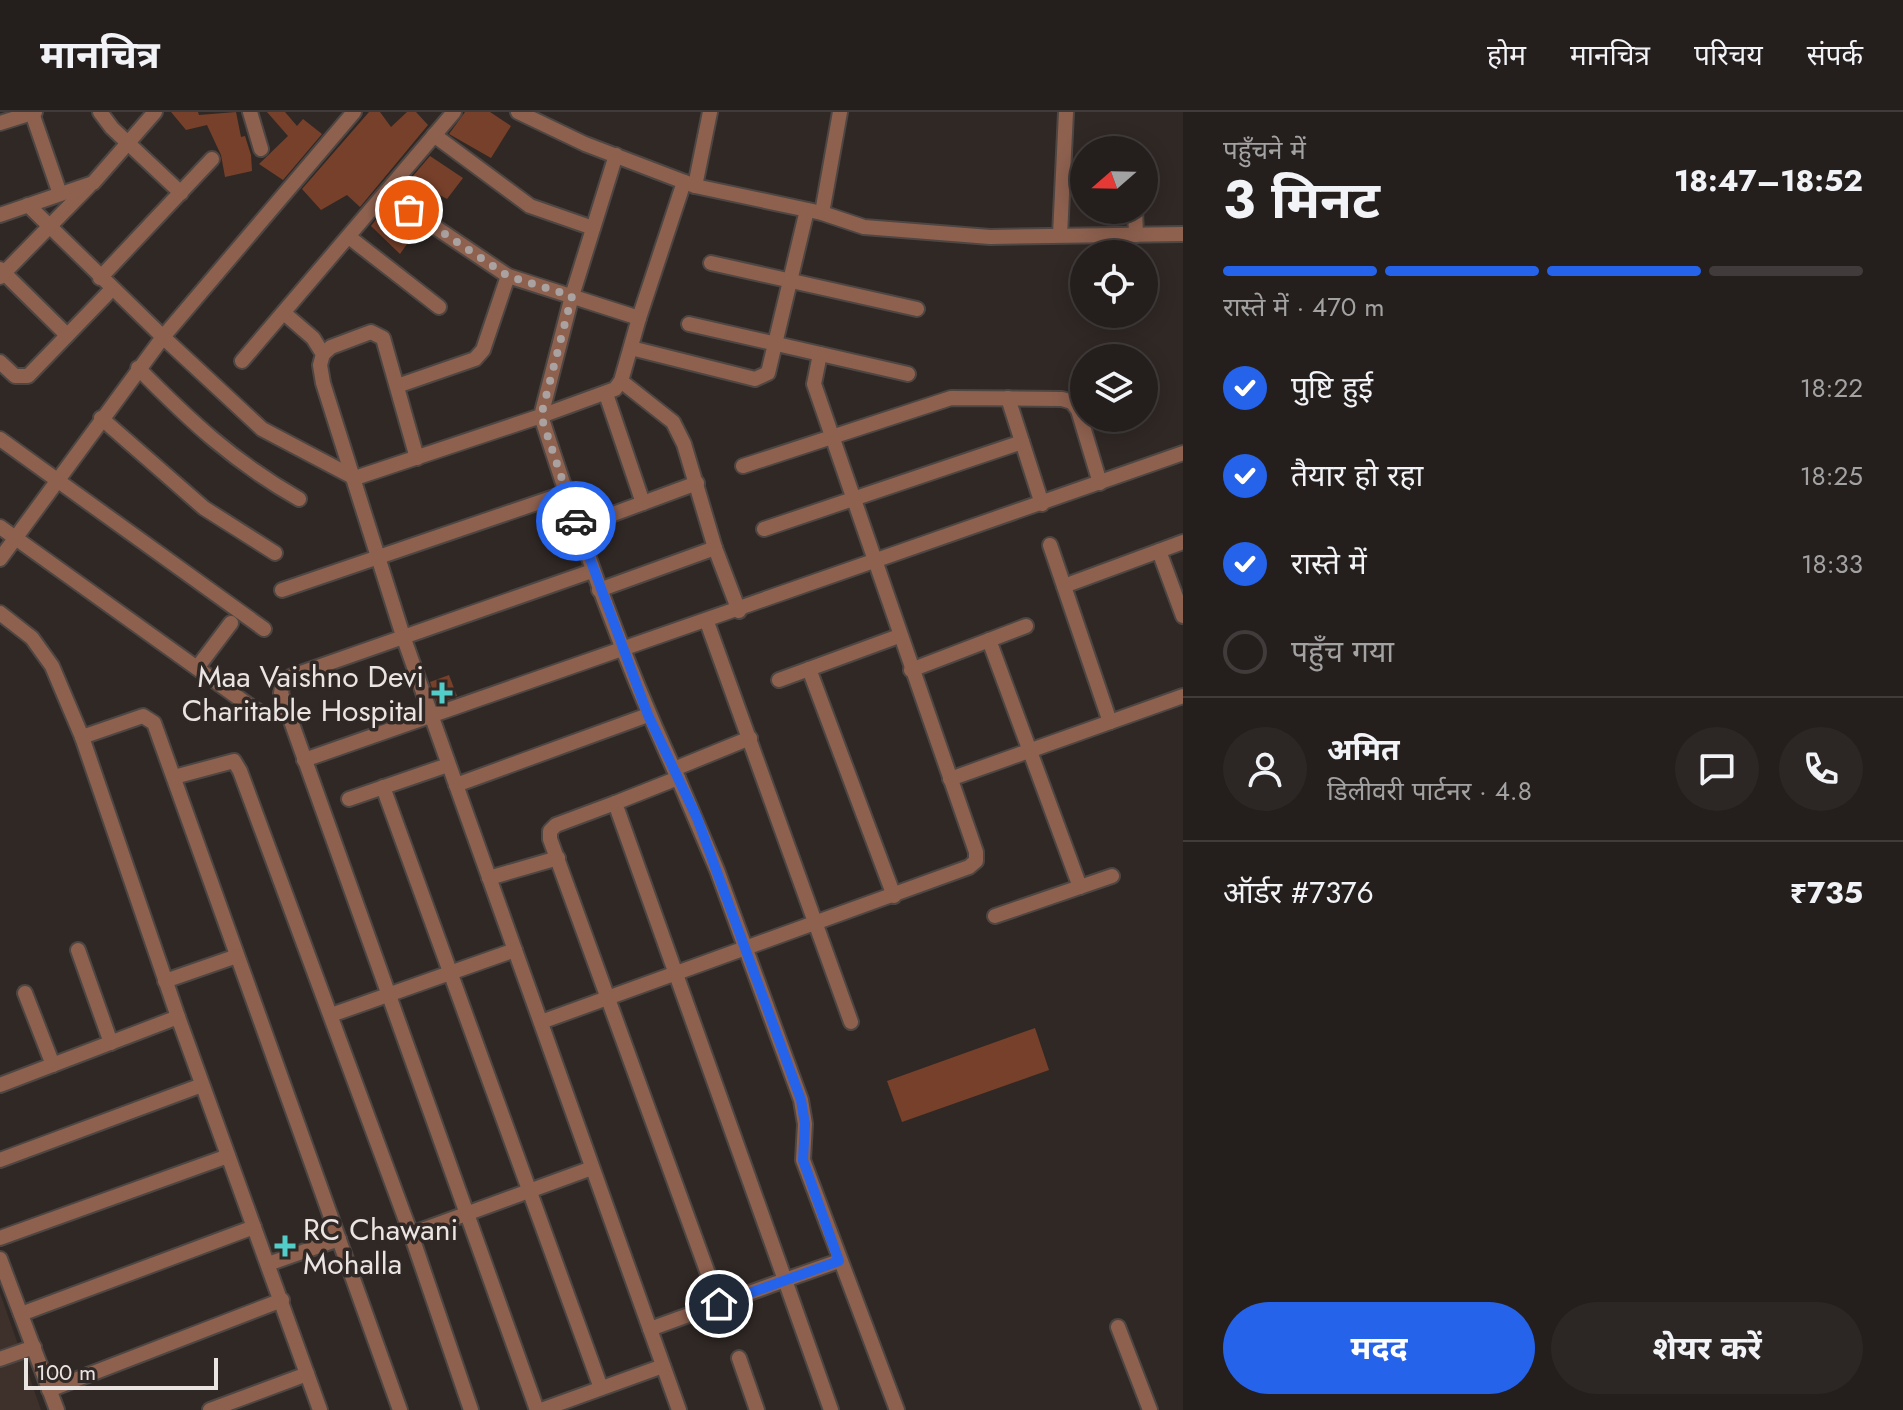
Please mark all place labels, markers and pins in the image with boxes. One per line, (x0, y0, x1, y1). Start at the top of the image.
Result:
pin (375, 176, 443, 244)
place label: Maa Vaishno Devi Charitable Hospital (182, 655, 424, 732)
marker: Maa Vaishno Devi Charitable Hospital (431, 682, 453, 704)
place label: RC Chawani Mohalla (303, 1208, 458, 1285)
marker: RC Chawani Mohalla (274, 1235, 296, 1257)
pin (685, 1270, 753, 1338)

